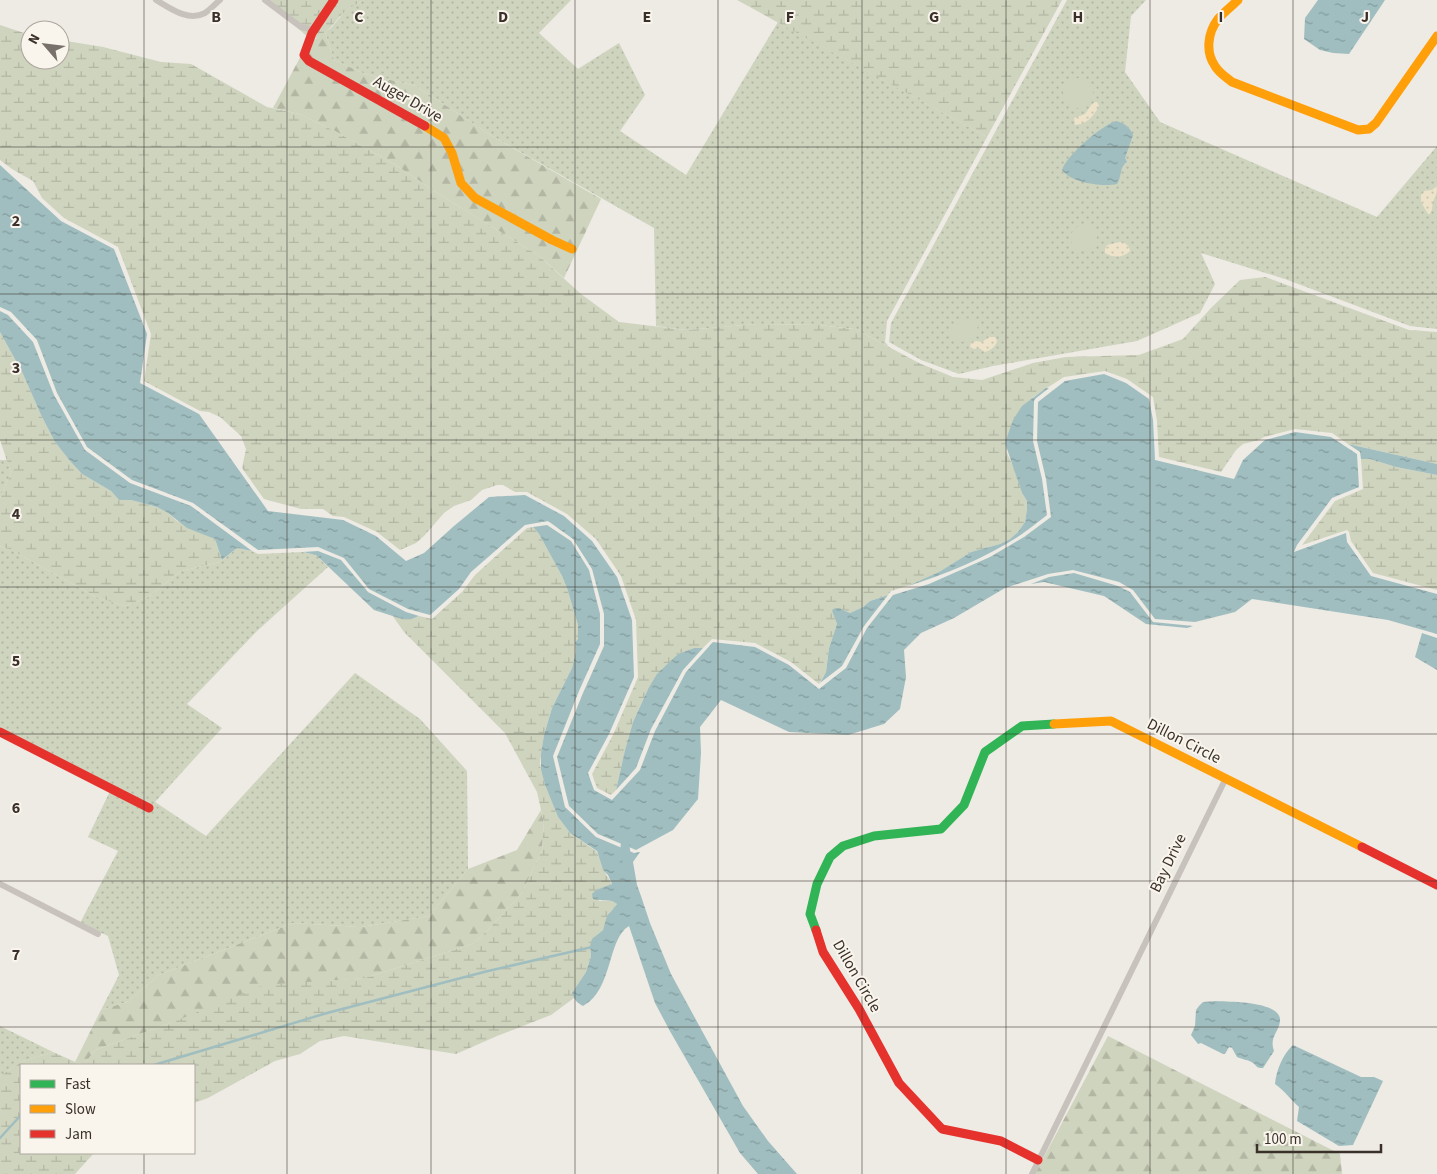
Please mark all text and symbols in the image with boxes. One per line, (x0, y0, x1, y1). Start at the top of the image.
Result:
text: B (211, 6, 221, 28)
text: C (354, 6, 364, 28)
text: D (498, 6, 508, 28)
text: E (643, 6, 651, 28)
text: F (786, 6, 794, 28)
text: G (929, 6, 939, 28)
text: H (1073, 6, 1083, 28)
text: I (1219, 6, 1223, 28)
text: J (1361, 6, 1369, 28)
north arrow (20, 20, 70, 70)
text: N (23, 31, 45, 48)
street label: Auger Drive (369, 70, 447, 128)
text: 2 (12, 210, 20, 232)
text: 3 (12, 357, 20, 379)
text: 4 (12, 503, 21, 525)
text: 5 (12, 650, 20, 672)
street label: Dillon Circle (1143, 713, 1225, 769)
text: 6 (12, 797, 20, 819)
street label: Bay Drive (1144, 830, 1192, 896)
street label: Dillon Circle (827, 936, 887, 1016)
text: 7 (12, 944, 20, 966)
legend (20, 1064, 195, 1154)
text: Fast (65, 1074, 91, 1095)
text: Slow (65, 1099, 96, 1120)
scale bar (1257, 1122, 1381, 1154)
text: Jam (65, 1124, 92, 1145)
text: 100 m (1264, 1129, 1302, 1150)

